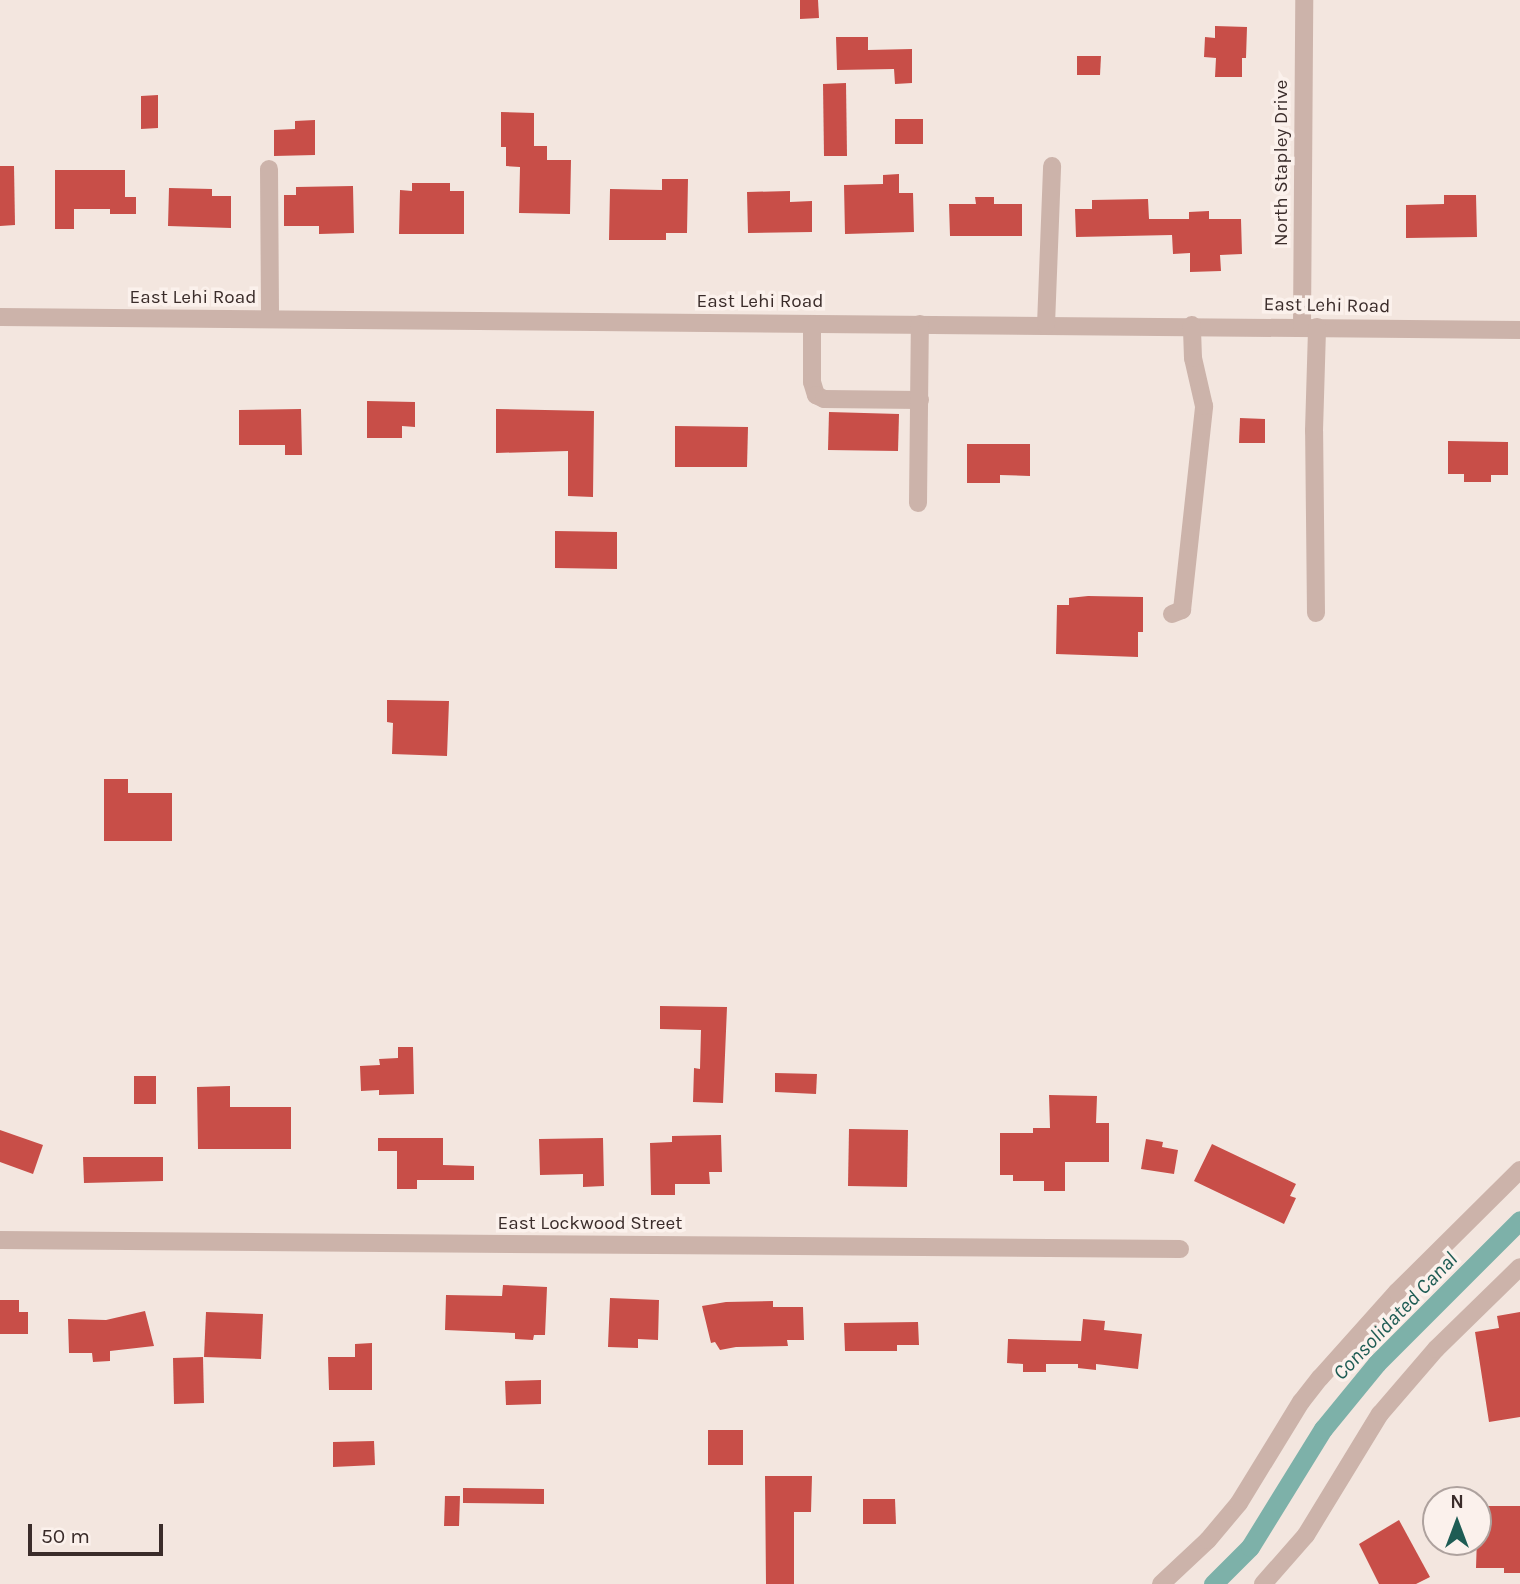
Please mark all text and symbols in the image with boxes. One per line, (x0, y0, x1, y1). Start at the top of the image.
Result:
street label: North Stapley Drive (1271, 80, 1293, 246)
street label: East Lehi Road (130, 287, 256, 309)
street label: East Lehi Road (697, 291, 823, 313)
street label: East Lehi Road (1263, 293, 1391, 319)
street label: East Lockwood Street (497, 1213, 683, 1235)
water label: Consolidated Canal (1327, 1247, 1463, 1385)
north arrow (1422, 1486, 1492, 1556)
text: N (1450, 1491, 1464, 1513)
scale bar (32, 1510, 166, 1554)
text: 50 m (41, 1524, 90, 1548)

